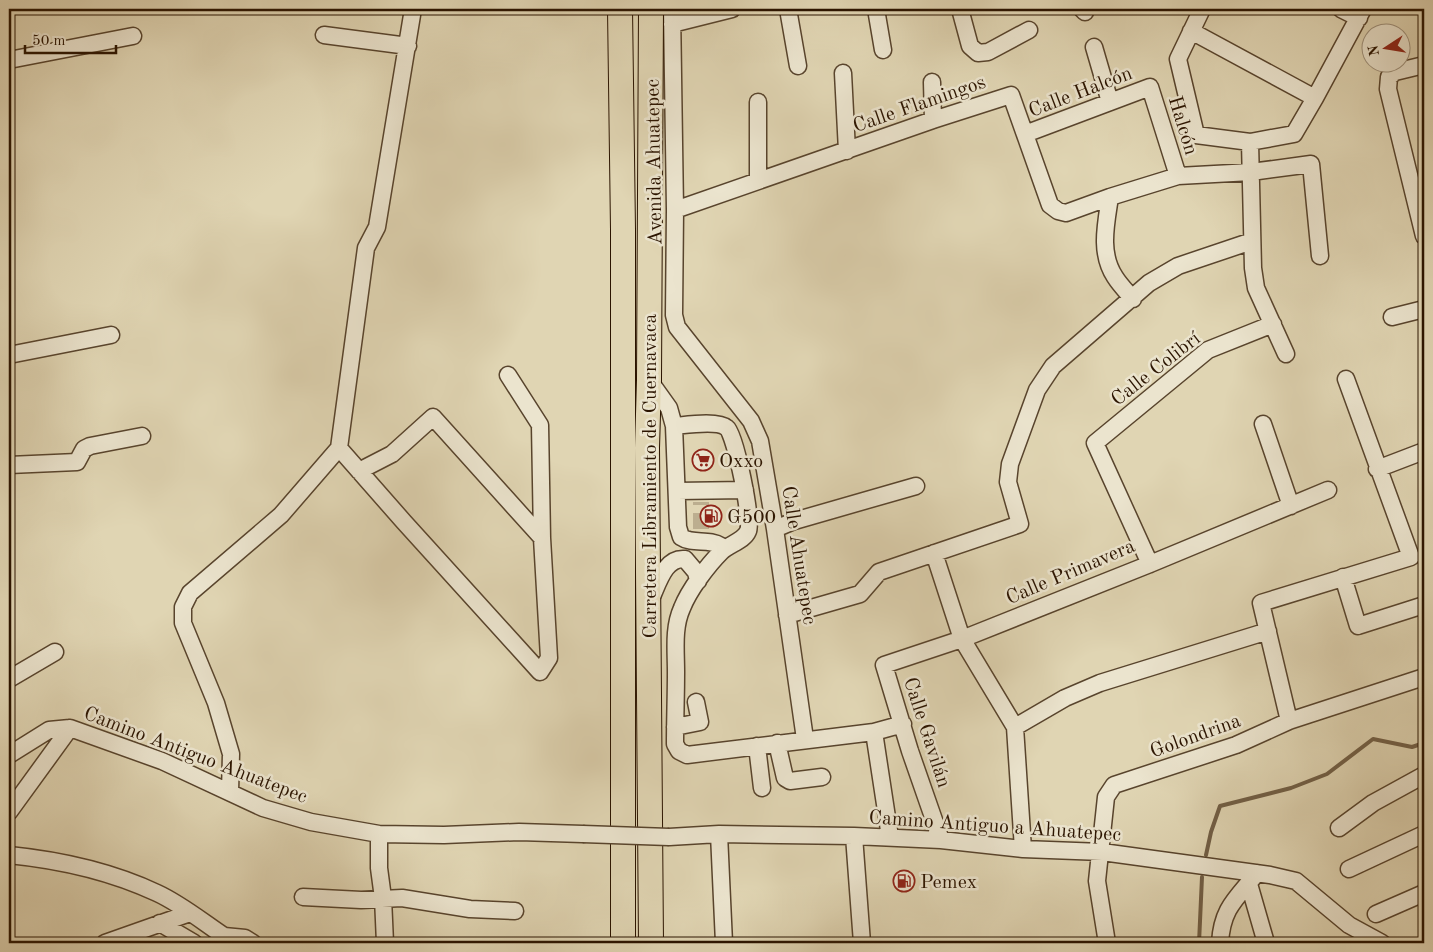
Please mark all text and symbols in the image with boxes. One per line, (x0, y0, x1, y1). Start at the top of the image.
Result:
scale bar (25, 22, 116, 54)
north arrow (1360, 22, 1410, 72)
text: 50 m (32, 34, 66, 49)
text: N (1366, 44, 1382, 57)
street label: Calle Halcón (1026, 64, 1136, 122)
street label: Calle Flamingos (851, 73, 989, 137)
street label: Avenida Ahuatepec (644, 78, 666, 245)
street label: Halcón (1164, 94, 1201, 158)
street label: Carretera Libramiento de Cuernavaca (641, 313, 661, 638)
street label: Calle Colibrí (1108, 328, 1205, 410)
supermarket icon: Oxxo (691, 448, 715, 472)
place label: Oxxo (719, 452, 763, 472)
street label: Calle Ahuatepec (777, 485, 819, 626)
fuel station icon: G500 (699, 504, 723, 528)
place label: G500 (727, 508, 776, 528)
street label: Calle Primavera (1003, 537, 1138, 609)
street label: Calle Gavilán (899, 675, 953, 790)
street label: Camino Antiguo Ahuatepec (81, 704, 310, 808)
street label: Golondrina (1148, 711, 1244, 763)
street label: Camino Antiguo a Ahuatepec (868, 808, 1122, 846)
fuel station icon: Pemex (892, 869, 916, 893)
place label: Pemex (920, 873, 977, 893)

